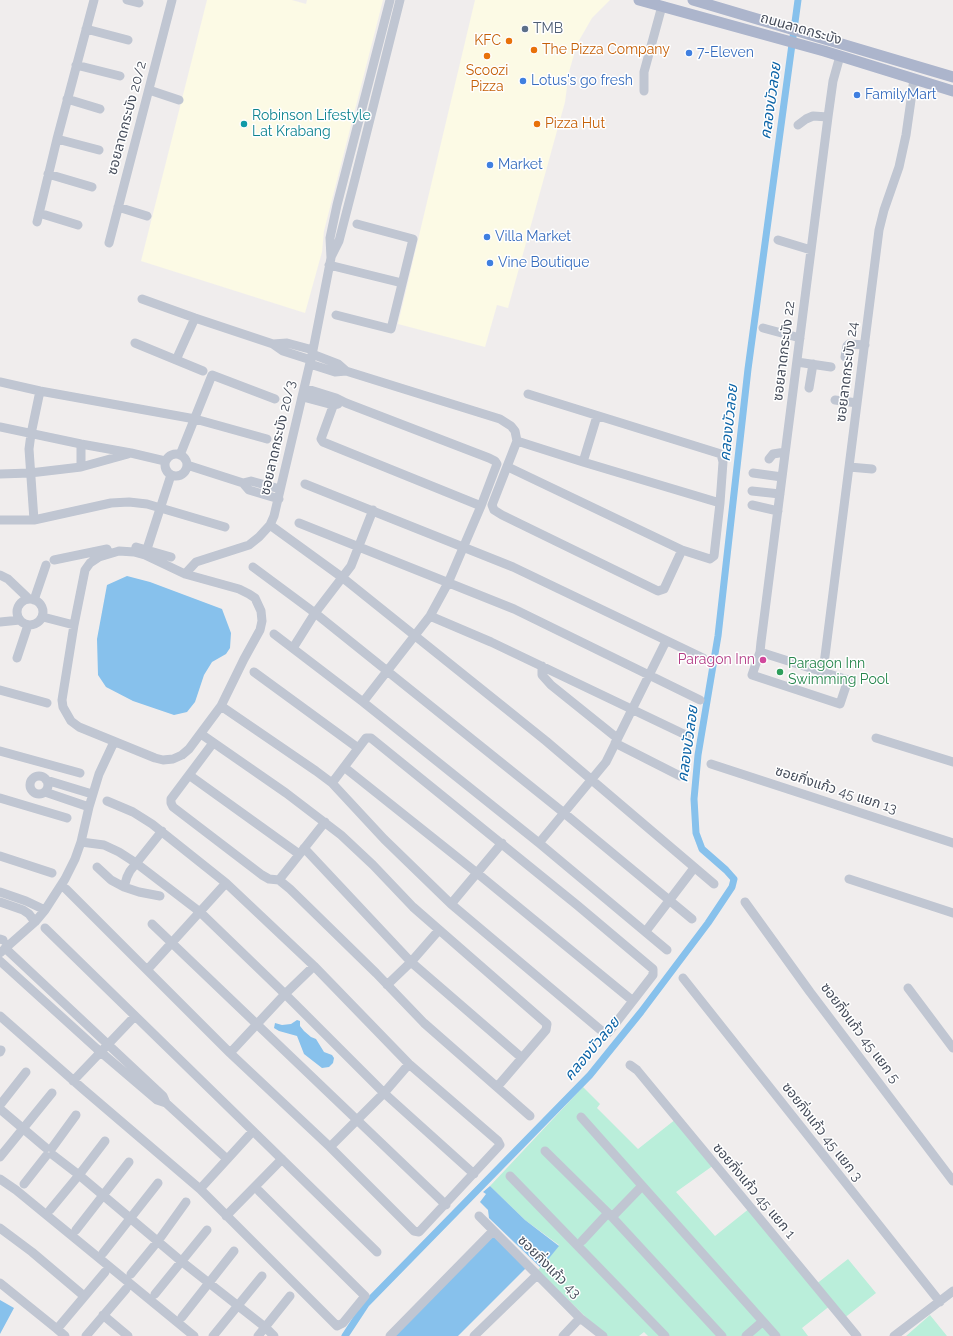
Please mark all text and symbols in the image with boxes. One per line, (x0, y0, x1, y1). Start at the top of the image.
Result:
street label: ถนนลาดกระบัง (758, 9, 844, 49)
place label: TMB (533, 21, 563, 37)
marker: TMB (520, 24, 530, 34)
place label: KFC (474, 33, 501, 49)
marker: KFC (504, 36, 514, 46)
place label: The Pizza Company (542, 42, 670, 58)
marker: The Pizza Company (529, 45, 539, 55)
place label: 7-Eleven (697, 45, 754, 61)
marker: 7-Eleven (684, 48, 694, 58)
marker: Scoozi Pizza (482, 51, 492, 61)
street label: ซอยลาดกระบัง 20/2 (104, 59, 150, 177)
water label: คลองบัวลอย (757, 62, 785, 140)
place label: Scoozi Pizza (466, 63, 508, 96)
place label: Lotus's go fresh (531, 73, 633, 89)
marker: Lotus's go fresh (518, 76, 528, 86)
place label: FamilyMart (865, 87, 936, 103)
marker: FamilyMart (852, 90, 862, 100)
place label: Robinson Lifestyle Lat Krabang (252, 108, 371, 140)
place label: Pizza Hut (545, 116, 605, 132)
marker: Robinson Lifestyle Lat Krabang (239, 119, 249, 129)
marker: Pizza Hut (532, 119, 542, 129)
place label: Market (498, 157, 543, 173)
marker: Market (485, 160, 495, 170)
place label: Villa Market (495, 229, 571, 245)
marker: Villa Market (482, 232, 492, 242)
place label: Vine Boutique (498, 255, 589, 271)
marker: Vine Boutique (485, 258, 495, 268)
street label: ซอยลาดกระบัง 22 (770, 300, 798, 402)
street label: ซอยลาดกระบัง 24 (833, 321, 861, 423)
street label: ซอยลาดกระบัง 20/3 (257, 379, 299, 497)
water label: คลองบัวลอย (716, 384, 742, 462)
place label: Paragon Inn (678, 652, 755, 668)
marker: Paragon Inn (758, 655, 768, 665)
place label: Paragon Inn Swimming Pool (788, 656, 889, 688)
marker: Paragon Inn Swimming Pool (775, 667, 785, 677)
water label: คลองบัวลอย (674, 705, 702, 783)
street label: ซอยกิ่งแก้ว 45 แยก 13 (773, 762, 899, 818)
street label: ซอยกิ่งแก้ว 45 แยก 5 (817, 980, 903, 1086)
water label: คลองบัวลอย (560, 1014, 624, 1084)
street label: ซอยกิ่งแก้ว 45 แยก 3 (778, 1079, 866, 1185)
street label: ซอยกิ่งแก้ว 45 แยก 1 (709, 1140, 799, 1242)
street label: ซอยกิ่งแก้ว 43 (514, 1232, 584, 1302)

